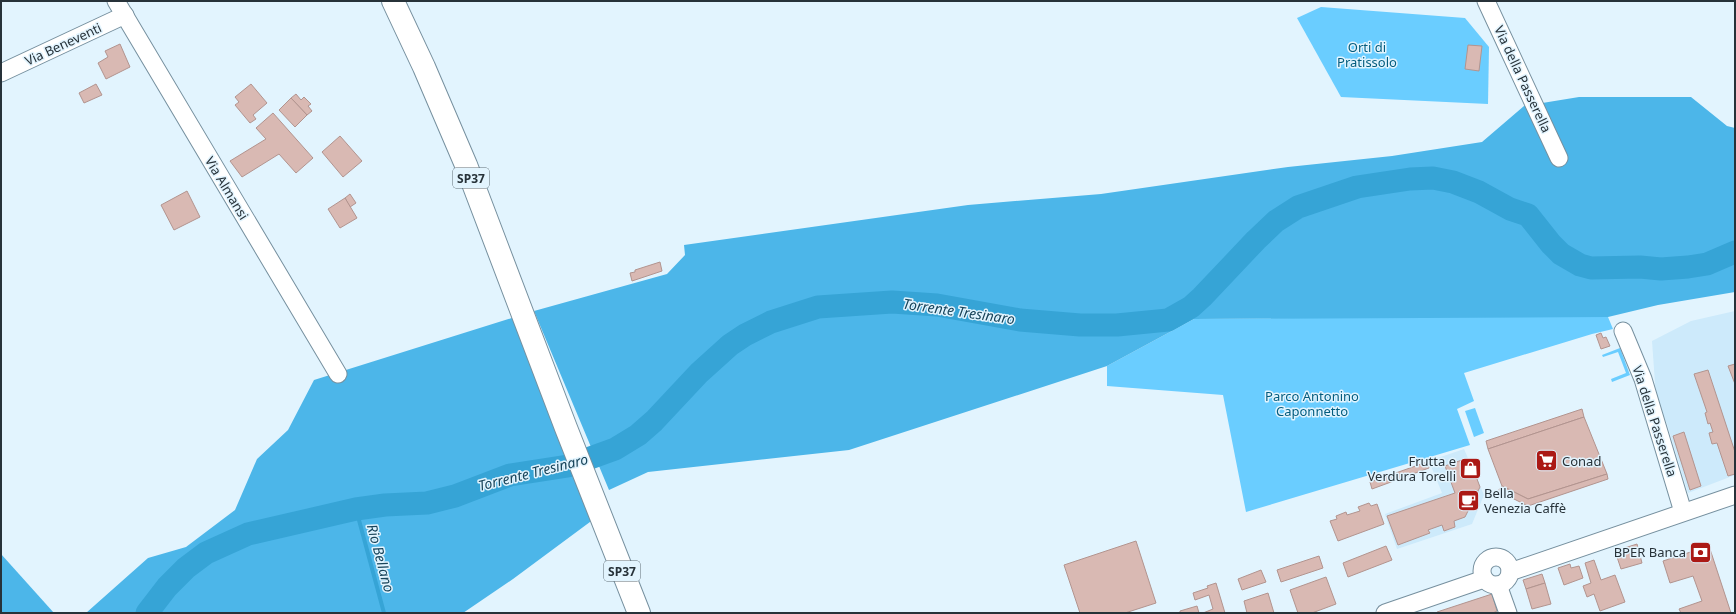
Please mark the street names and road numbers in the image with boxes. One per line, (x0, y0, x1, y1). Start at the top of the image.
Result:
street label: Via Beneventi (22, 18, 104, 70)
street label: Via della Passerella (1490, 23, 1556, 135)
street label: Via Almansi (201, 153, 253, 223)
road number: SP37 (453, 168, 489, 188)
street label: Via della Passerella (1629, 363, 1681, 479)
road number: SP37 (604, 561, 640, 581)

